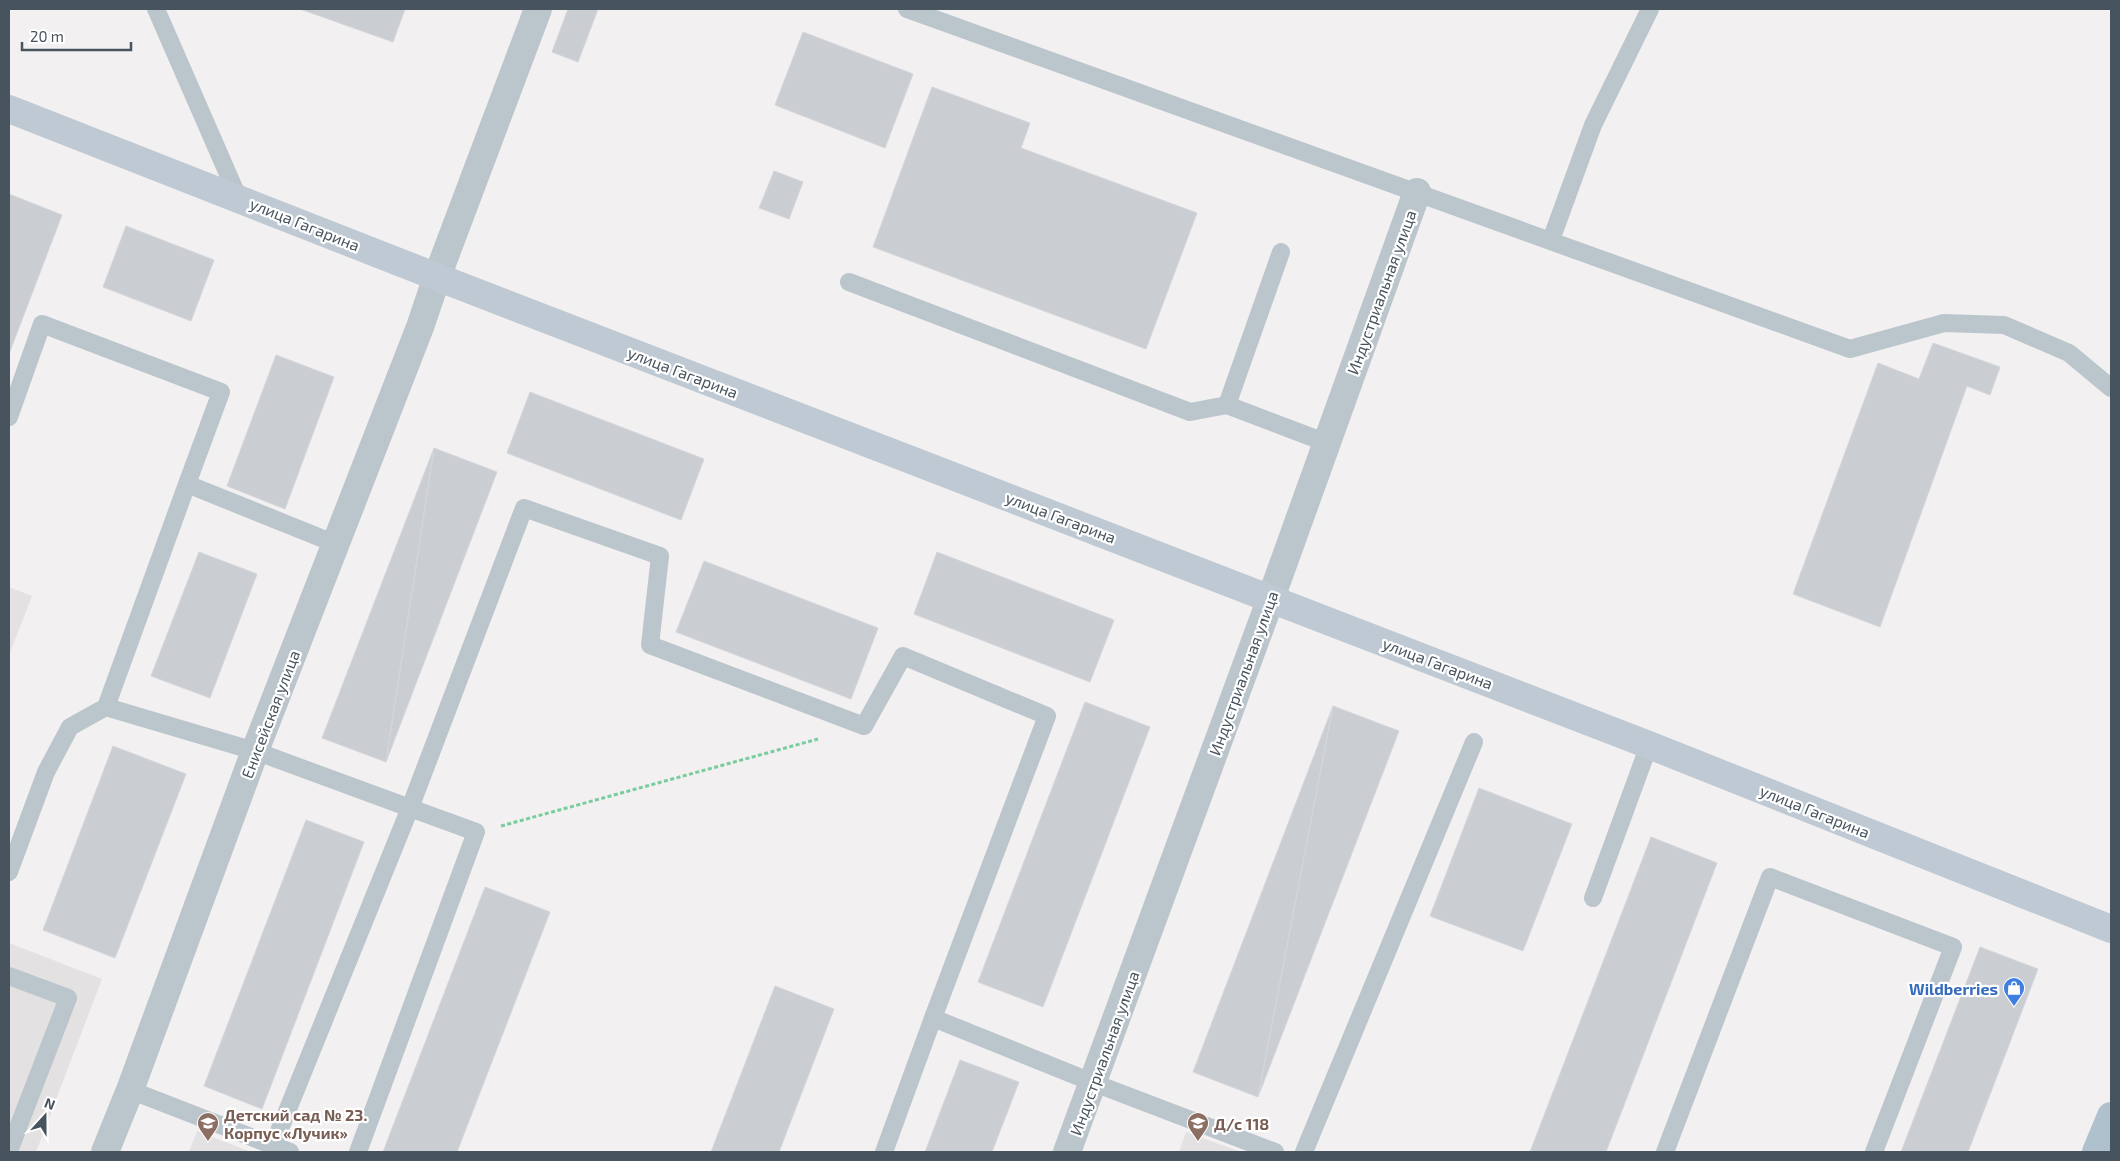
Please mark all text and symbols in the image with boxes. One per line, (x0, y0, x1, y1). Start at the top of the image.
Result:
scale bar (22, 20, 131, 52)
text: 20 m (30, 27, 64, 45)
street label: улица Гагарина (247, 193, 363, 256)
street label: Индустриальная улица (1342, 207, 1421, 377)
street label: улица Гагарина (625, 342, 741, 403)
street label: улица Гагарина (1003, 487, 1119, 548)
street label: Индустриальная улица (1204, 588, 1283, 758)
street label: улица Гагарина (1380, 633, 1496, 694)
street label: Енисейская улица (237, 647, 304, 781)
street label: улица Гагарина (1757, 780, 1873, 843)
street label: Индустриальная улица (1065, 968, 1144, 1138)
shop icon: Wildberries (2002, 976, 2026, 1007)
place label: Wildberries (1909, 979, 1998, 998)
north arrow (20, 1091, 70, 1141)
text: N (42, 1094, 58, 1113)
place label: Детский сад № 23. Корпус «Лучик» (224, 1105, 367, 1142)
school or university icon: Детский сад № 23. Корпус «Лучик» (196, 1111, 220, 1142)
school or university icon: Д/с 118 (1186, 1111, 1210, 1142)
place label: Д/с 118 (1214, 1114, 1269, 1133)

